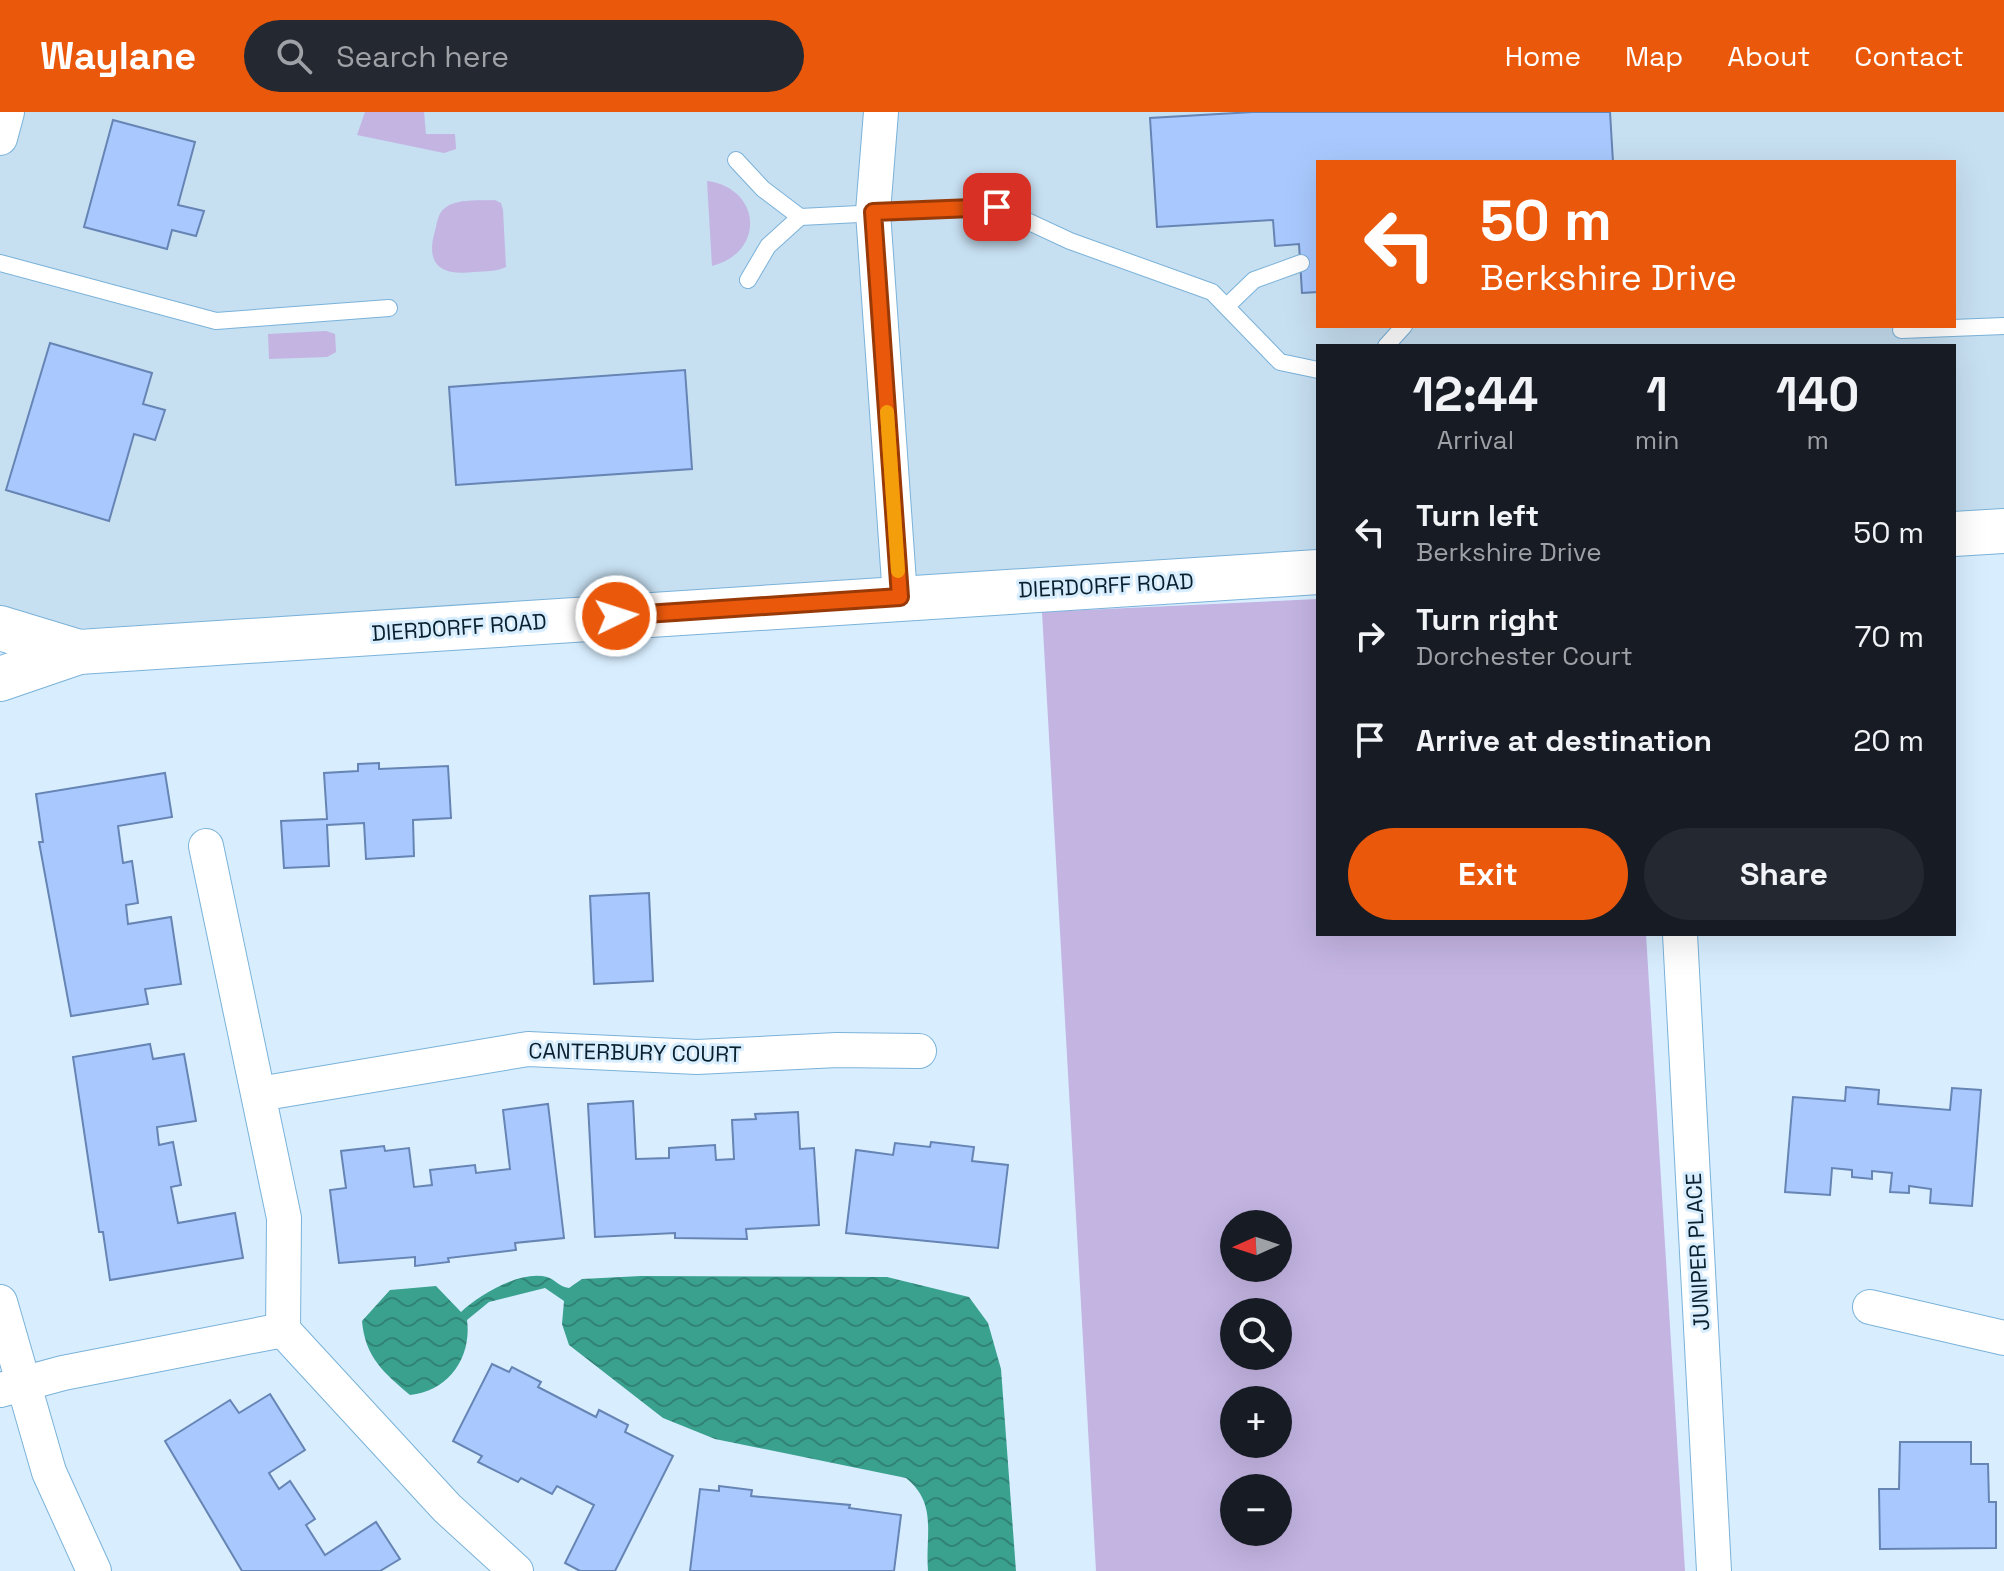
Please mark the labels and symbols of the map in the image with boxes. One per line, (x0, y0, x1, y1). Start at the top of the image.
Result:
pin (963, 173, 1031, 241)
street label: DIERDORFF ROAD (1018, 566, 1194, 604)
position arrow (574, 574, 658, 658)
street label: DIERDORFF ROAD (370, 607, 548, 647)
street label: CANTERBURY COURT (528, 1036, 742, 1068)
street label: JUNIPER PLACE (1679, 1172, 1715, 1332)
north arrow (1220, 1210, 1292, 1282)

